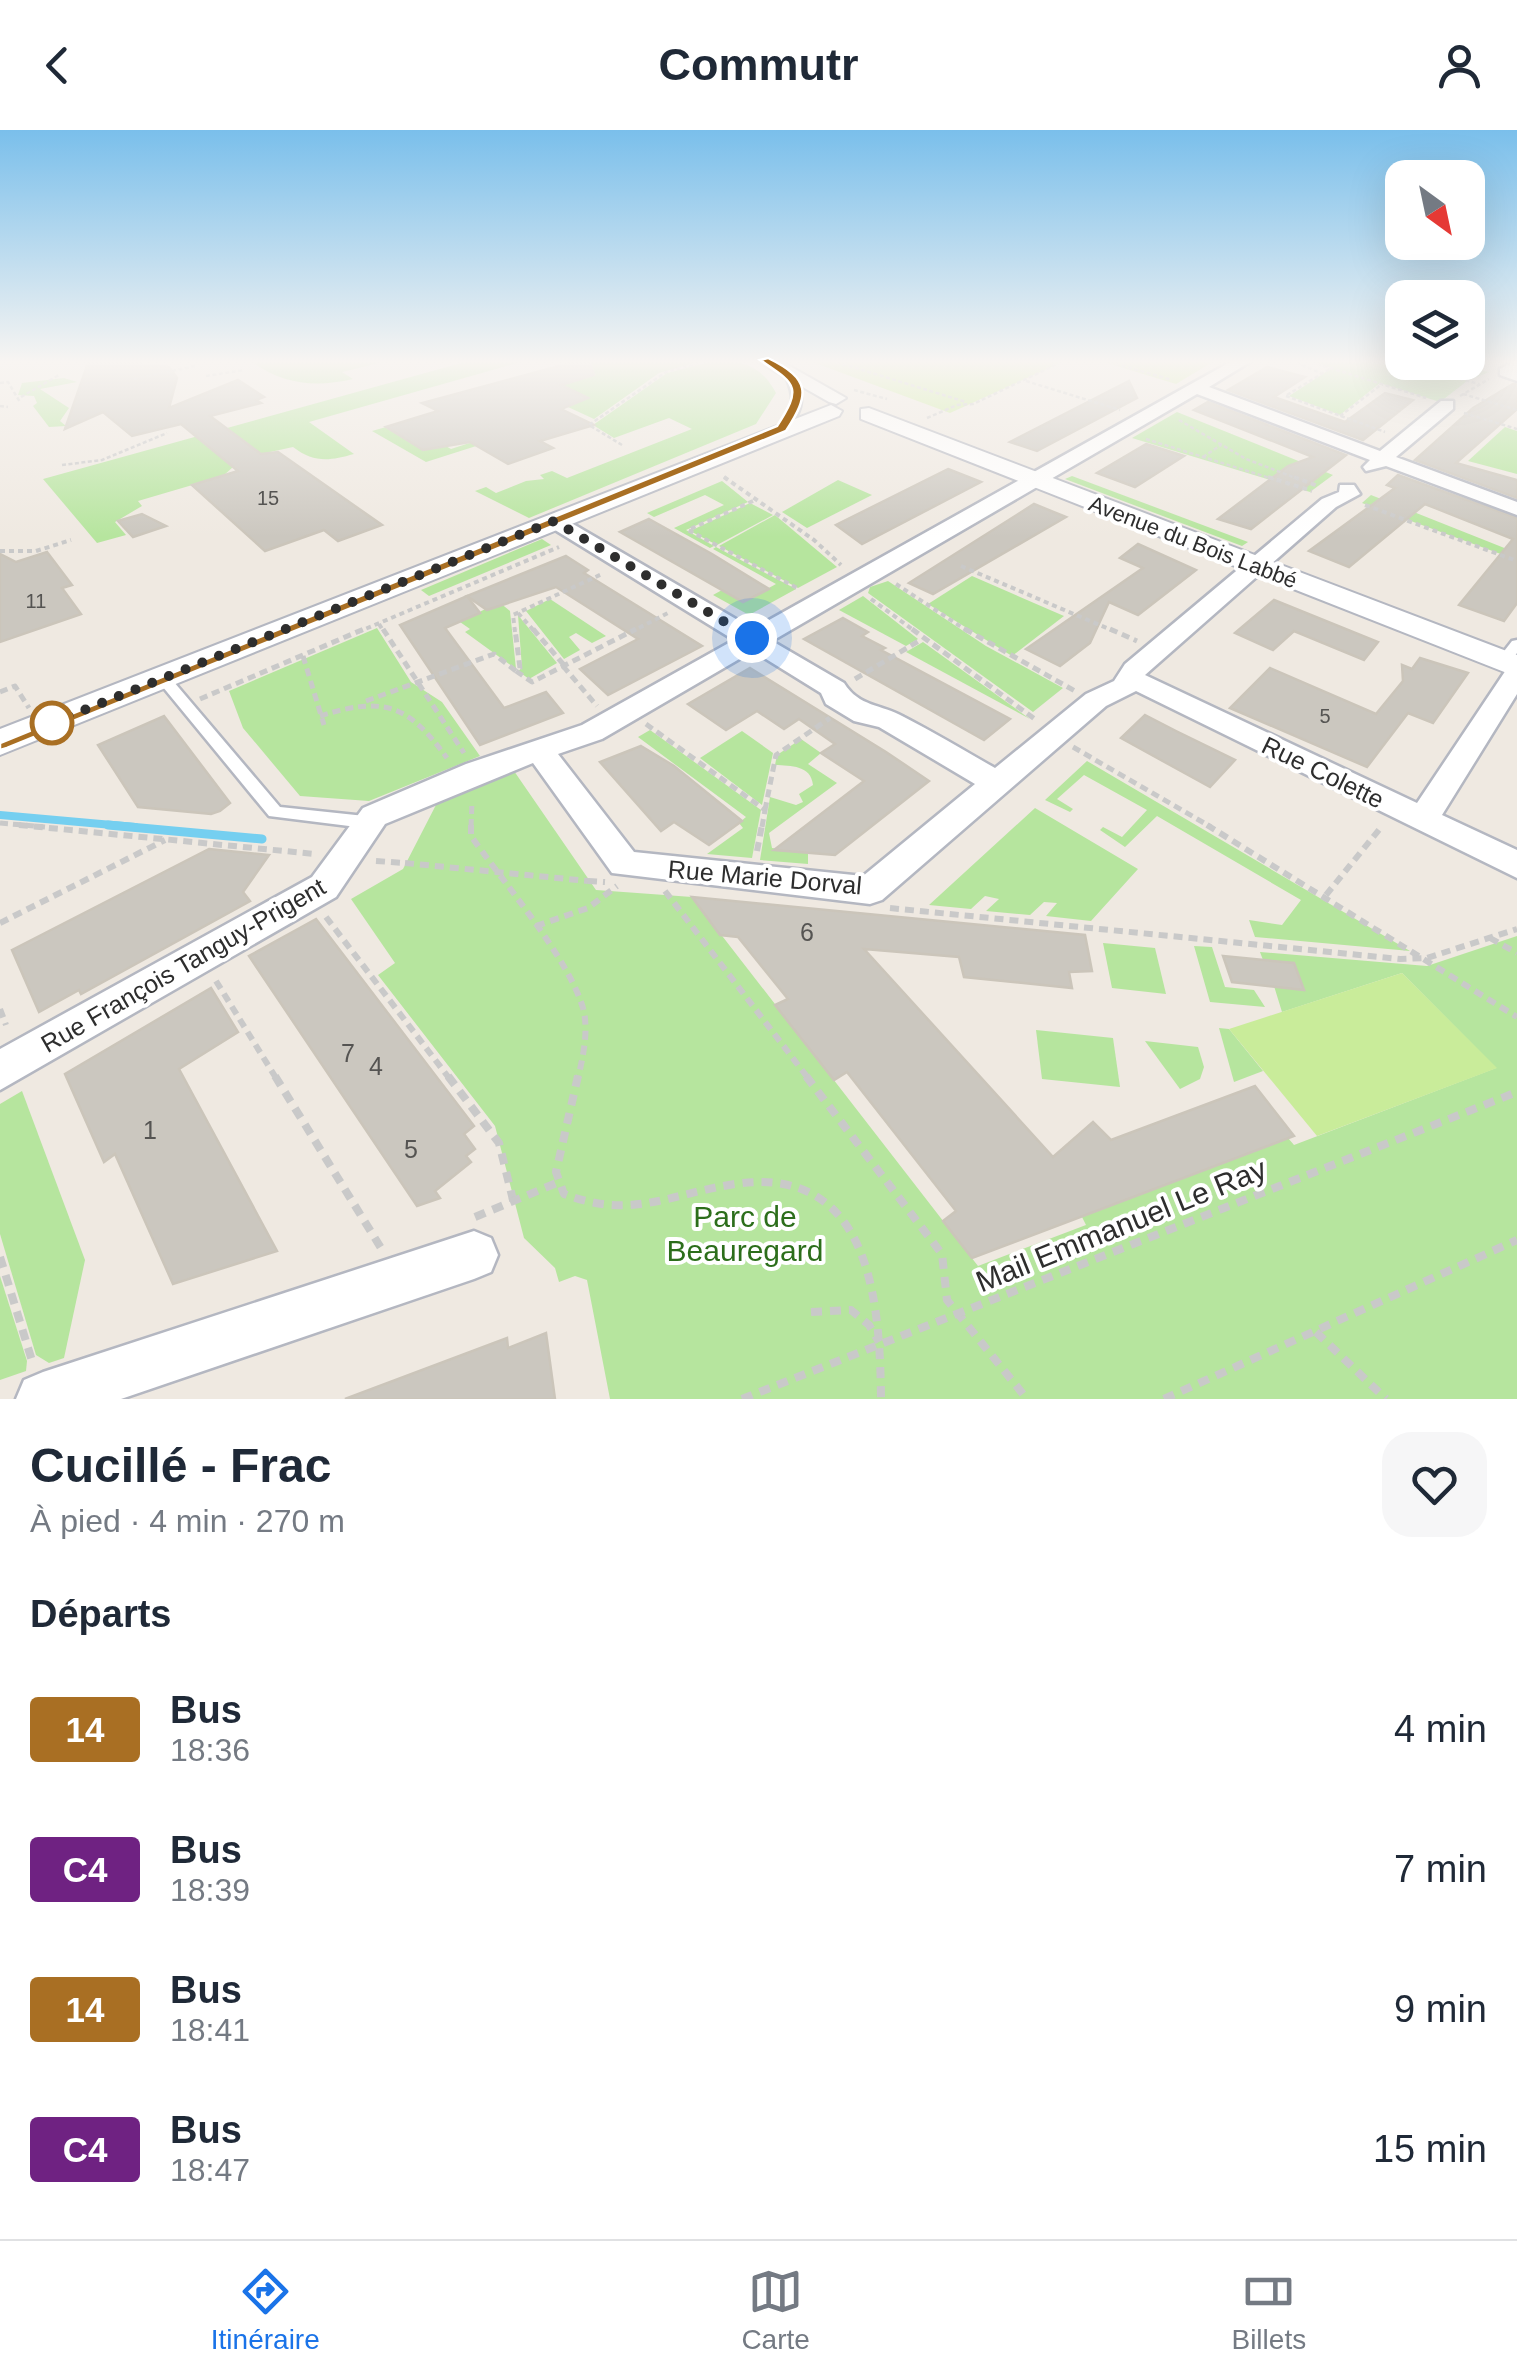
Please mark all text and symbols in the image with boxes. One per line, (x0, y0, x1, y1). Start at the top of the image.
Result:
icon: back (30, 38, 85, 93)
icon: person (1432, 38, 1487, 93)
text: Commutr (659, 39, 859, 90)
north arrow (1385, 160, 1485, 260)
map controls (1385, 160, 1485, 380)
button: layers (1385, 280, 1485, 380)
house number: 15 (257, 487, 279, 509)
street label: Avenue du Bois Labbé (1085, 491, 1301, 593)
house number: 11 (26, 590, 46, 612)
your location (727, 613, 777, 663)
unlabelled marker (31, 702, 73, 744)
house number: 5 (1319, 705, 1331, 727)
street label: Rue Colette (1258, 730, 1388, 814)
street label: Rue Marie Dorval (667, 855, 863, 899)
street label: Rue François Tanguy-Prigent (36, 872, 330, 1058)
house number: 6 (800, 918, 814, 946)
house number: 7 (341, 1039, 355, 1067)
house number: 4 (369, 1052, 383, 1080)
house number: 1 (143, 1116, 157, 1144)
house number: 5 (404, 1135, 418, 1163)
street label: Mail Emmanuel Le Ray (971, 1152, 1271, 1298)
park label: Parc de Beauregard (667, 1200, 823, 1267)
button: heart (1382, 1432, 1487, 1537)
text: Cucillé - Frac (30, 1439, 331, 1492)
text: À pied · 4 min · 270 m (30, 1503, 345, 1539)
text: Départs (30, 1593, 172, 1635)
text: Bus (170, 1689, 242, 1731)
text: 4 min (1394, 1708, 1487, 1750)
text: 14 (66, 1710, 104, 1749)
text: 18:36 (170, 1732, 250, 1768)
text: Bus (170, 1829, 242, 1871)
text: 7 min (1394, 1848, 1487, 1890)
text: C4 (63, 1850, 107, 1889)
text: 18:39 (170, 1872, 250, 1908)
text: Bus (170, 1969, 242, 2011)
text: 9 min (1394, 1988, 1487, 2030)
text: 14 (66, 1990, 104, 2029)
text: 18:41 (170, 2012, 250, 2048)
text: Bus (170, 2109, 242, 2151)
text: 15 min (1373, 2128, 1487, 2170)
text: C4 (63, 2130, 107, 2169)
text: 18:47 (170, 2152, 250, 2188)
tab: Itinéraire (211, 2264, 320, 2356)
tab: Carte (741, 2264, 810, 2356)
tab: Billets (1231, 2264, 1306, 2356)

